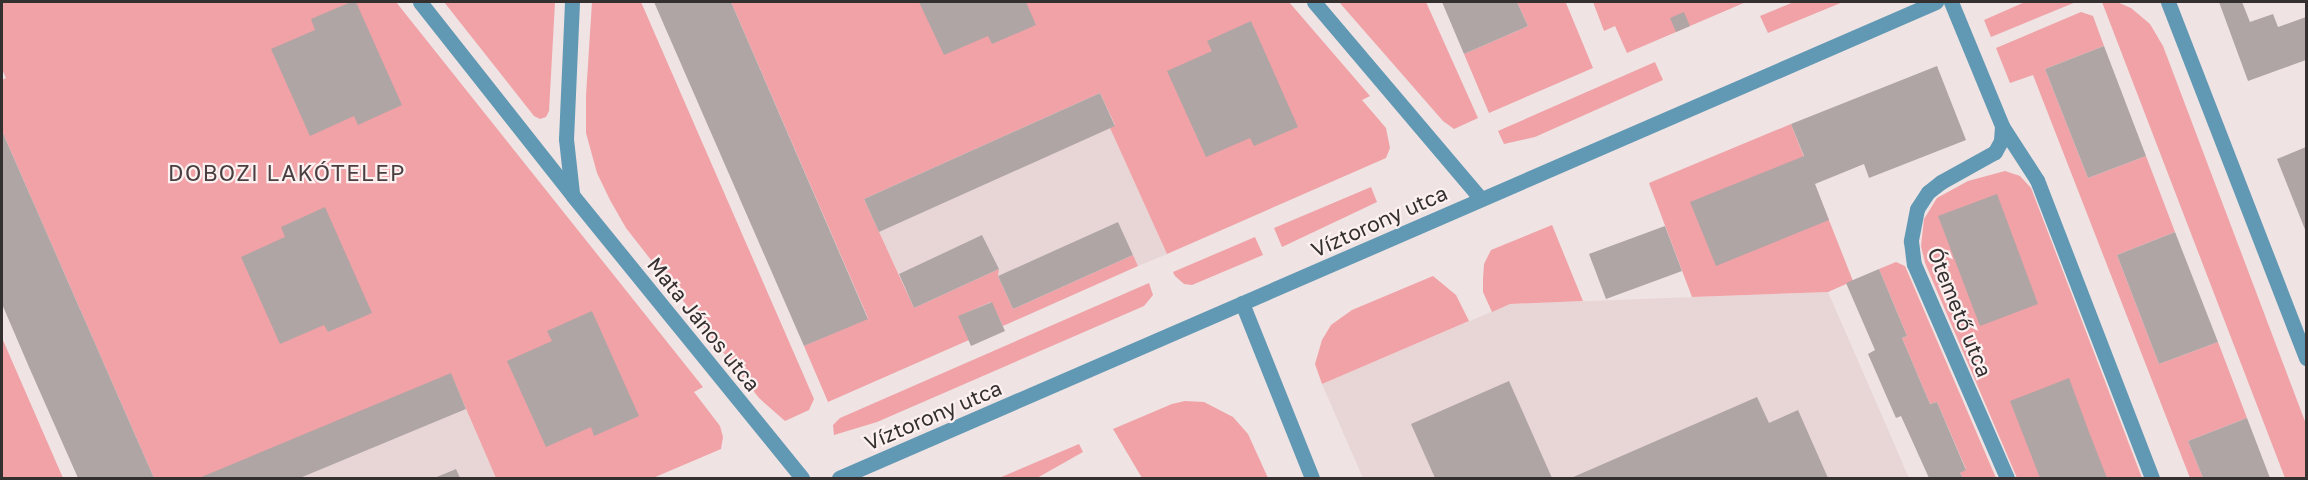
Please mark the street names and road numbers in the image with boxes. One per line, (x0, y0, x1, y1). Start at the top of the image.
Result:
street label: Víztorony utca (1307, 180, 1451, 262)
street label: Ótemető utca (1923, 244, 1997, 380)
street label: Mata János utca (642, 252, 766, 396)
street label: Víztorony utca (861, 375, 1005, 455)

